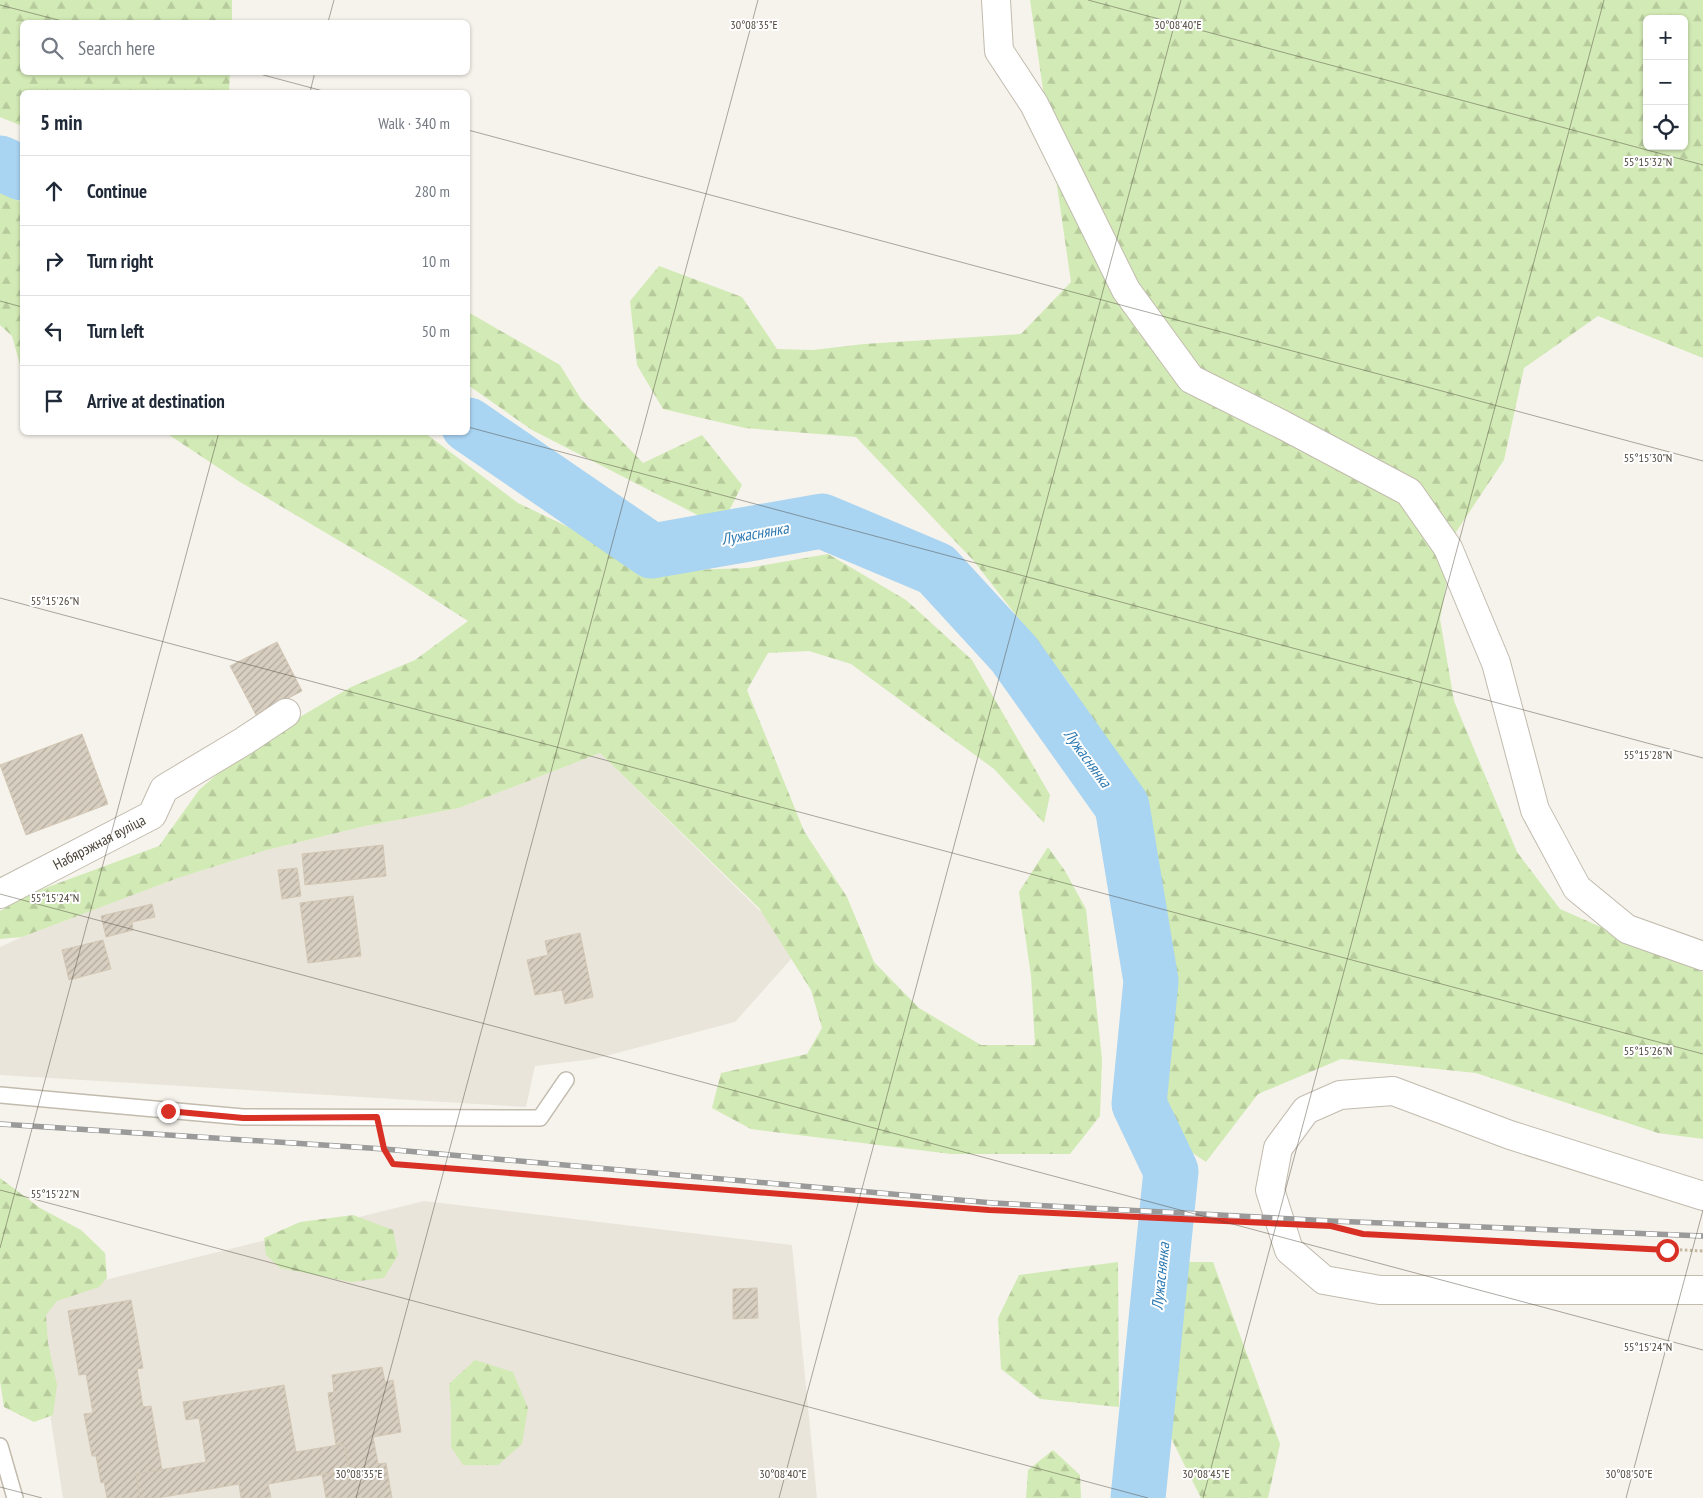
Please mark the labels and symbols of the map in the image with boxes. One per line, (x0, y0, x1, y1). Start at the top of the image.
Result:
text: 30°08'35"E (730, 17, 778, 32)
text: 30°08'40"E (1154, 17, 1202, 32)
text: 55°15'32"N (1624, 154, 1672, 169)
text: 55°15'30"N (1624, 450, 1672, 465)
water label: Лужаснянка (719, 517, 791, 549)
text: 55°15'26"N (31, 593, 79, 608)
water label: Лужаснянка (1060, 724, 1117, 792)
text: 55°15'28"N (1624, 747, 1672, 762)
street label: Набярэжная вуліца (50, 810, 149, 874)
text: 55°15'24"N (31, 890, 79, 905)
text: 55°15'26"N (1624, 1043, 1672, 1058)
route end (157, 1100, 180, 1123)
text: 55°15'22"N (31, 1186, 79, 1201)
route start (1656, 1239, 1679, 1262)
water label: Лужаснянка (1146, 1240, 1174, 1312)
text: 55°15'24"N (1624, 1339, 1672, 1354)
text: 30°08'35"E (335, 1466, 383, 1481)
text: 30°08'40"E (759, 1466, 807, 1481)
text: 30°08'45"E (1182, 1466, 1230, 1481)
text: 30°08'50"E (1605, 1466, 1653, 1481)

